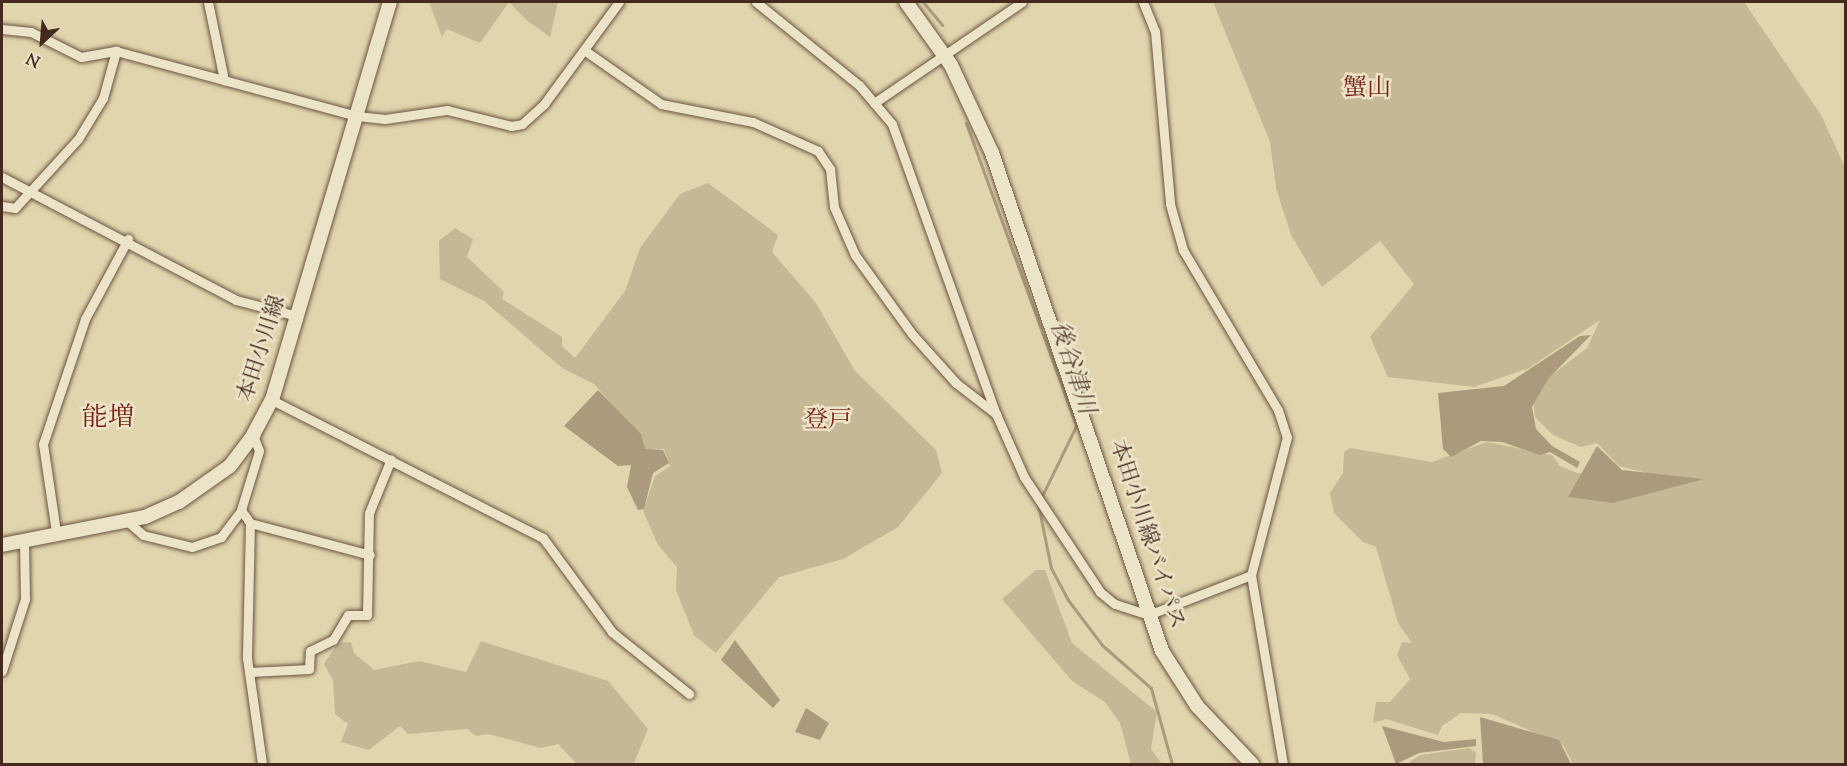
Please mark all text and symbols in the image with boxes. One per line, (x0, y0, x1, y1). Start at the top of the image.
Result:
north arrow (12, 12, 72, 72)
text: N (23, 45, 45, 72)
district label: 蟹山 (1343, 76, 1391, 104)
street label: 本田小川線 (233, 293, 293, 405)
water label: 後谷津川 (1042, 318, 1100, 418)
district label: 能増 (82, 403, 134, 435)
district label: 登戸 (804, 408, 852, 436)
street label: 本田小川線バイパス (1103, 437, 1189, 633)

